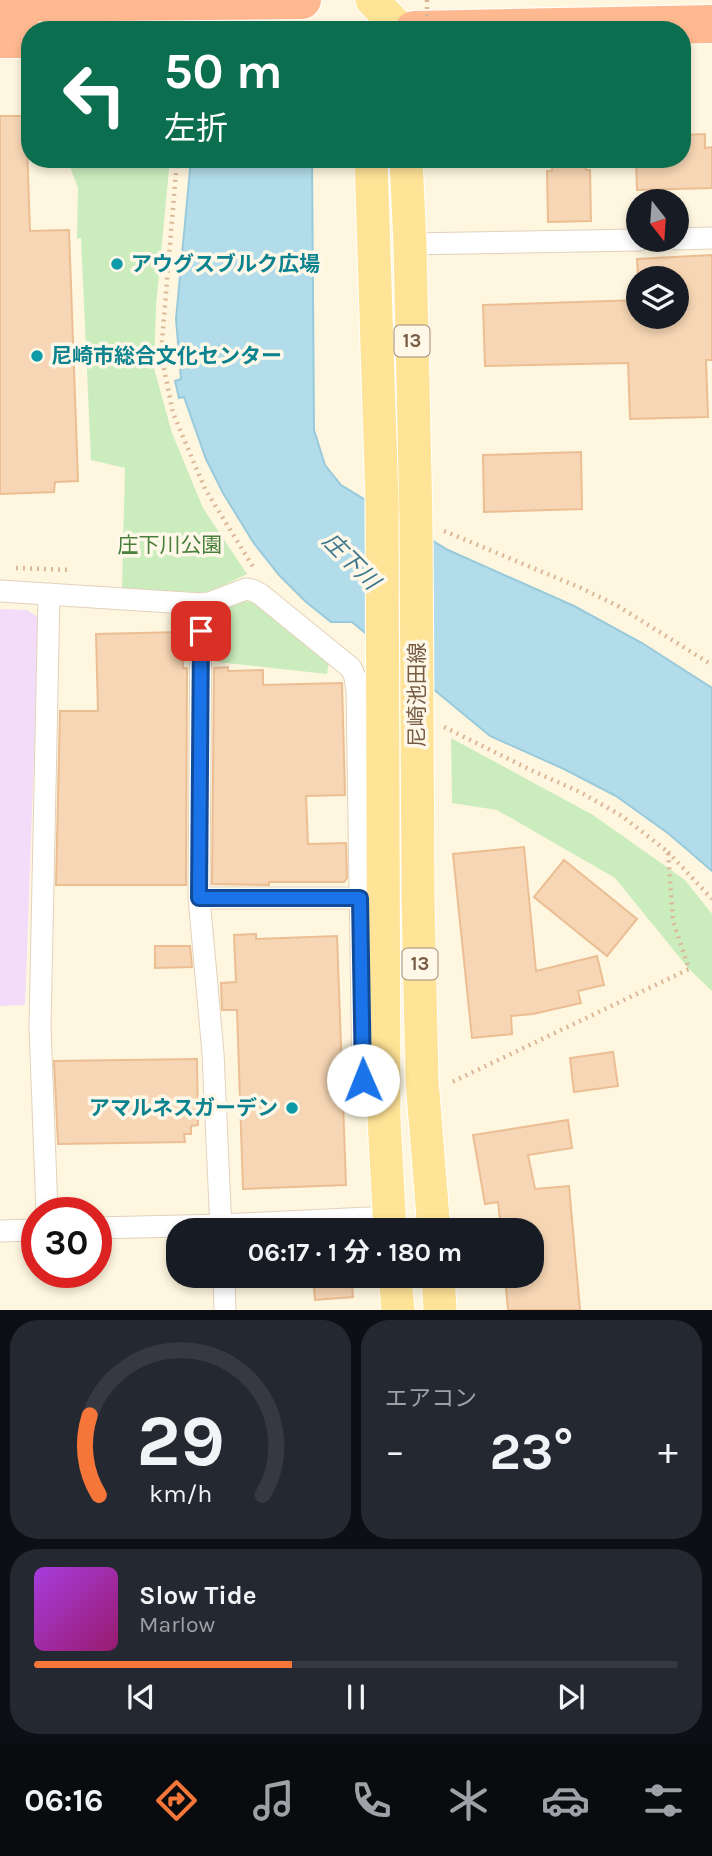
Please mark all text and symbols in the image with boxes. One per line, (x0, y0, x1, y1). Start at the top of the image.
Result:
text: 50 m (164, 43, 282, 100)
icon: left (49, 49, 140, 140)
text: 左折 (164, 110, 228, 147)
north arrow (626, 189, 690, 252)
map controls (626, 189, 689, 329)
place label: アウグスブルク広場 (131, 252, 320, 276)
marker: アウグスブルク広場 (109, 256, 125, 272)
button: layers (626, 266, 689, 329)
road number: 13 (394, 326, 430, 356)
place label: 尼崎市総合文化センター (51, 344, 282, 368)
marker: 尼崎市総合文化センター (29, 348, 45, 364)
water label: 庄下川 (317, 527, 387, 597)
park label: 庄下川公園 (118, 533, 223, 557)
pin (171, 601, 231, 661)
icon: arrive (182, 612, 220, 650)
street label: 尼崎池田線 (405, 643, 429, 748)
road number: 13 (402, 948, 438, 980)
position arrow (326, 1043, 400, 1117)
place label: アマルネスガーデン (89, 1096, 278, 1120)
marker: アマルネスガーデン (284, 1100, 300, 1116)
speed limit sign: 30 (21, 1197, 112, 1288)
text: 06:17 · 1 分 · 180 m (248, 1237, 462, 1268)
text: エアコン (385, 1385, 477, 1412)
text: 29 (136, 1399, 225, 1484)
text: 23° (489, 1421, 574, 1482)
text: − (385, 1429, 405, 1474)
text: + (658, 1429, 678, 1474)
text: km/h (149, 1479, 212, 1508)
text: Slow Tide (139, 1580, 257, 1611)
text: Marlow (139, 1611, 215, 1638)
icon: previous (122, 1678, 160, 1716)
icon: pause (337, 1678, 375, 1716)
icon: next (552, 1678, 590, 1716)
icon: directions (152, 1776, 201, 1825)
icon: music (249, 1776, 298, 1825)
icon: phone (347, 1776, 396, 1825)
icon: climate (444, 1776, 493, 1825)
icon: car (541, 1776, 590, 1825)
icon: filters (639, 1776, 688, 1825)
text: 06:16 (24, 1782, 103, 1819)

